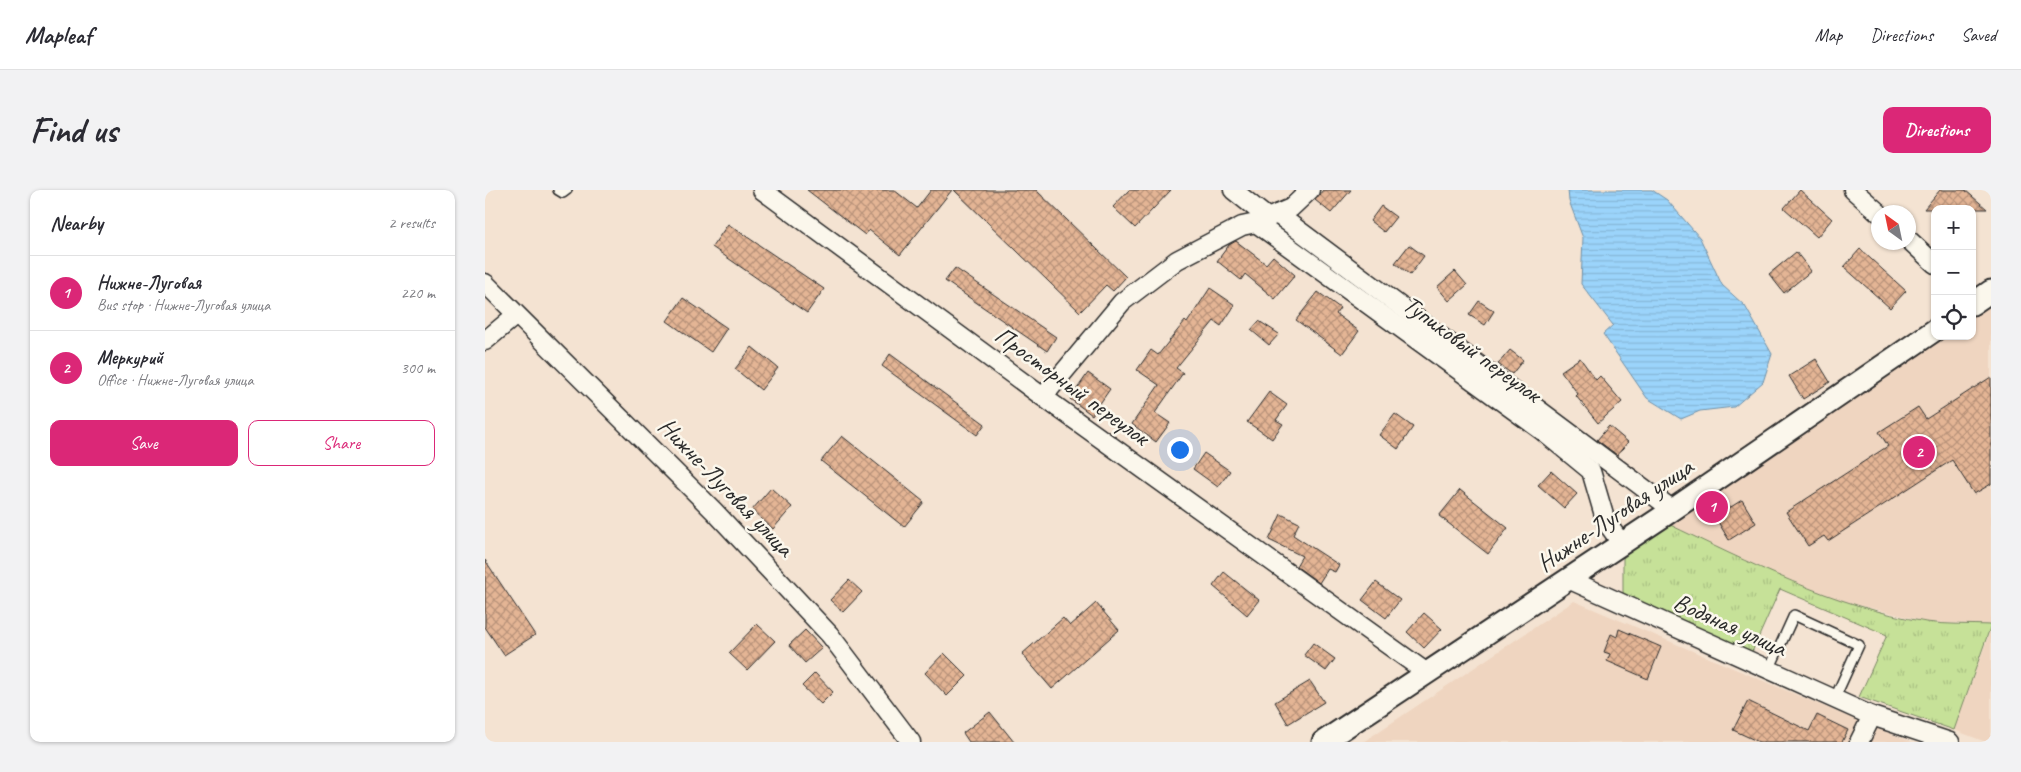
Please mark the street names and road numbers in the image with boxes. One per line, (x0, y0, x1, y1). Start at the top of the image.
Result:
street label: Тупиковый переулок (1396, 288, 1550, 412)
street label: Просторный переулок (988, 319, 1158, 454)
street label: Нижне-Луговая улица (651, 410, 802, 565)
street label: Нижне-Луговая улица (1531, 450, 1701, 579)
street label: Водяная улица (1669, 586, 1793, 665)

